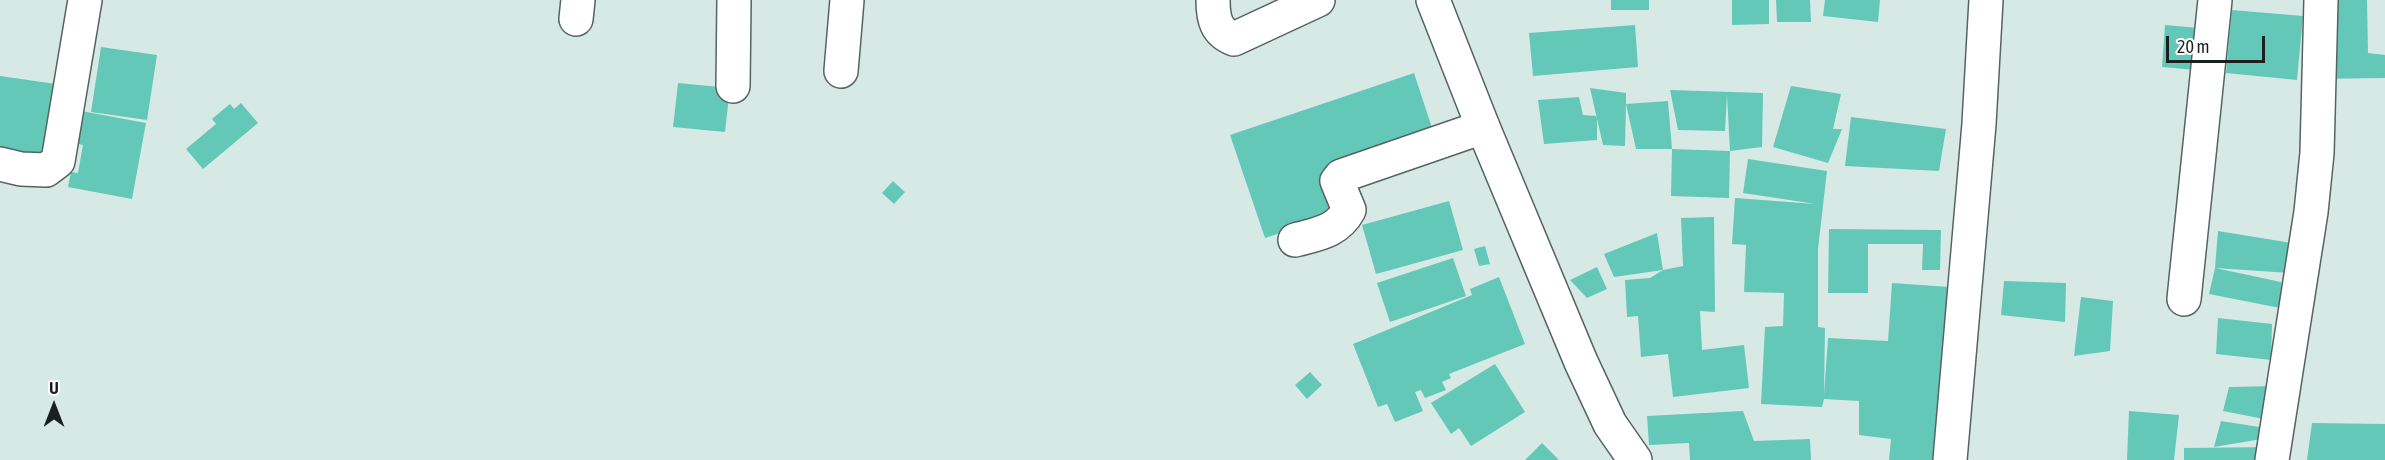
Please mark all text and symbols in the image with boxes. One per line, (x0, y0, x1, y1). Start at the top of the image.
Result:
scale bar (2169, 24, 2268, 62)
text: 20 m (2177, 36, 2209, 57)
north arrow (24, 376, 84, 436)
text: U (49, 379, 59, 397)

